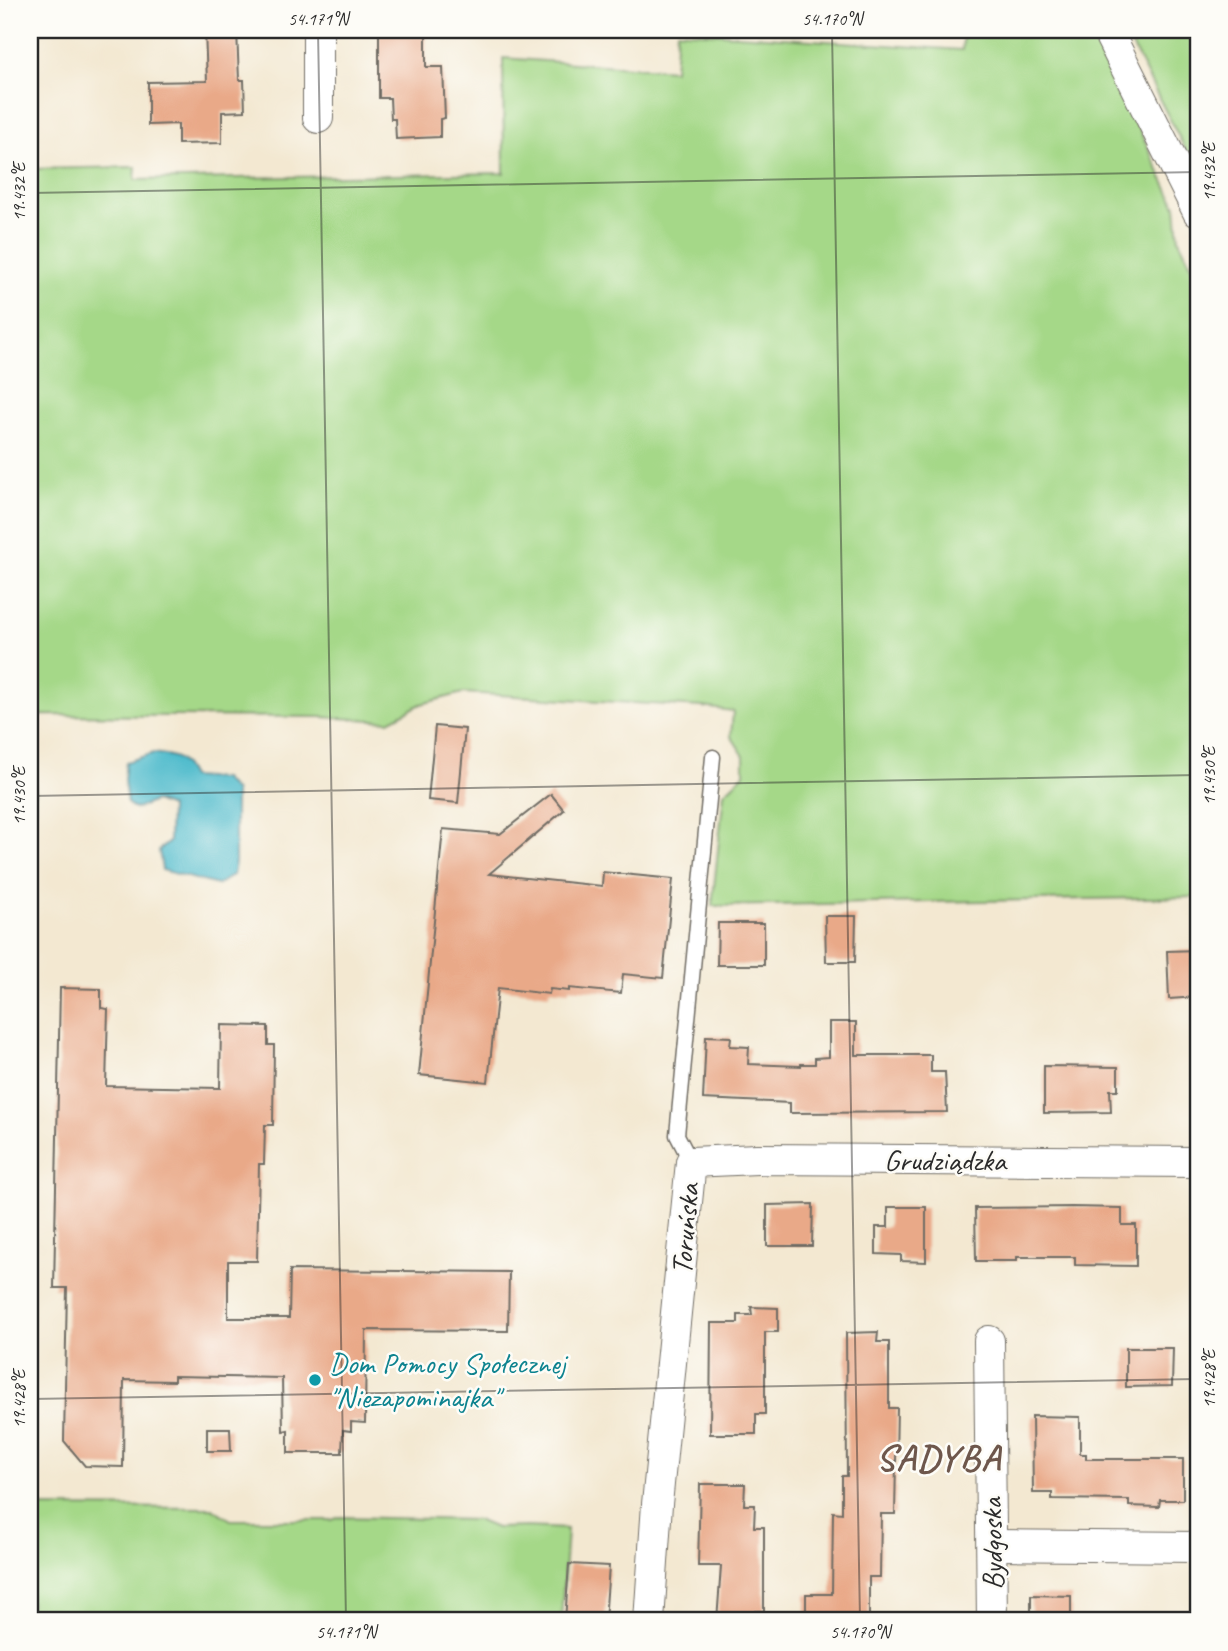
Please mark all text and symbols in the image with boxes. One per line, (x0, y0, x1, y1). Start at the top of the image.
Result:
text: 54.171°N (288, 8, 351, 30)
text: 54.170°N (802, 8, 865, 30)
text: 19.432°E (1198, 140, 1220, 201)
text: 19.432°E (8, 160, 30, 221)
text: 19.430°E (1198, 744, 1220, 805)
text: 19.430°E (8, 764, 30, 825)
street label: Grudziądzka (884, 1141, 1008, 1179)
street label: Toruńska (662, 1180, 708, 1276)
place label: Dom Pomocy Społecznej "Niezapominajka" (329, 1344, 568, 1416)
text: 19.428°E (1198, 1347, 1220, 1408)
text: 19.428°E (8, 1367, 30, 1428)
marker: Dom Pomocy Społecznej "Niezapominajka" (307, 1372, 323, 1388)
district label: SADYBA (876, 1434, 1003, 1481)
street label: Bydgoska (972, 1496, 1012, 1590)
text: 54.171°N (316, 1621, 379, 1643)
text: 54.170°N (830, 1621, 893, 1643)

